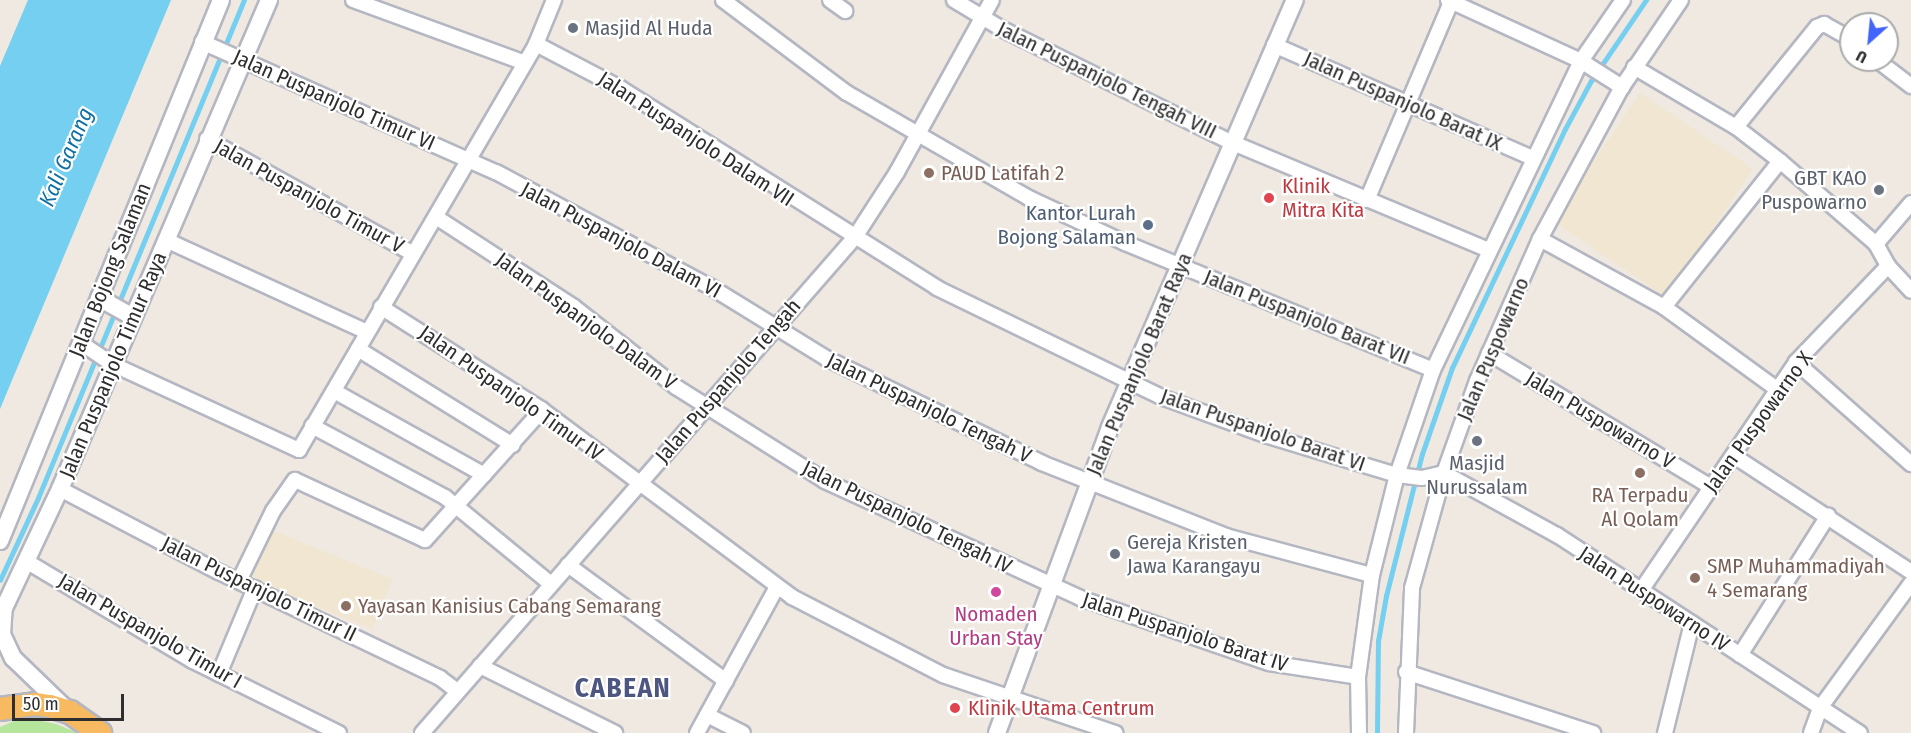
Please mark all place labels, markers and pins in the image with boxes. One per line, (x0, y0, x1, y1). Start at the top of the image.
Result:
place label: Masjid Al Huda (585, 15, 713, 41)
marker: Masjid Al Huda (566, 21, 580, 35)
place label: PAUD Latifah 2 (941, 160, 1064, 186)
place label: GBT KAO Puspowarno (1761, 165, 1867, 215)
marker: PAUD Latifah 2 (922, 166, 936, 180)
place label: Klinik Mitra Kita (1282, 173, 1364, 223)
marker: GBT KAO Puspowarno (1872, 183, 1886, 197)
marker: Klinik Mitra Kita (1260, 189, 1278, 207)
place label: Kantor Lurah Bojong Salaman (998, 200, 1136, 250)
marker: Kantor Lurah Bojong Salaman (1141, 218, 1155, 232)
marker: Masjid Nurussalam (1470, 434, 1484, 448)
place label: Masjid Nurussalam (1426, 450, 1528, 500)
marker: RA Terpadu Al Qolam (1633, 466, 1647, 480)
place label: RA Terpadu Al Qolam (1591, 482, 1689, 532)
place label: Gereja Kristen Jawa Karangayu (1127, 529, 1261, 579)
marker: Gereja Kristen Jawa Karangayu (1108, 547, 1122, 561)
place label: SMP Muhammadiyah 4 Semarang (1707, 553, 1885, 603)
marker: SMP Muhammadiyah 4 Semarang (1688, 571, 1702, 585)
marker: Nomaden Urban Stay (989, 585, 1003, 599)
place label: Yayasan Kanisius Cabang Semarang (358, 593, 661, 619)
marker: Yayasan Kanisius Cabang Semarang (339, 599, 353, 613)
place label: Nomaden Urban Stay (949, 601, 1043, 651)
place label: Klinik Utama Centrum (968, 695, 1155, 721)
marker: Klinik Utama Centrum (946, 699, 964, 717)

